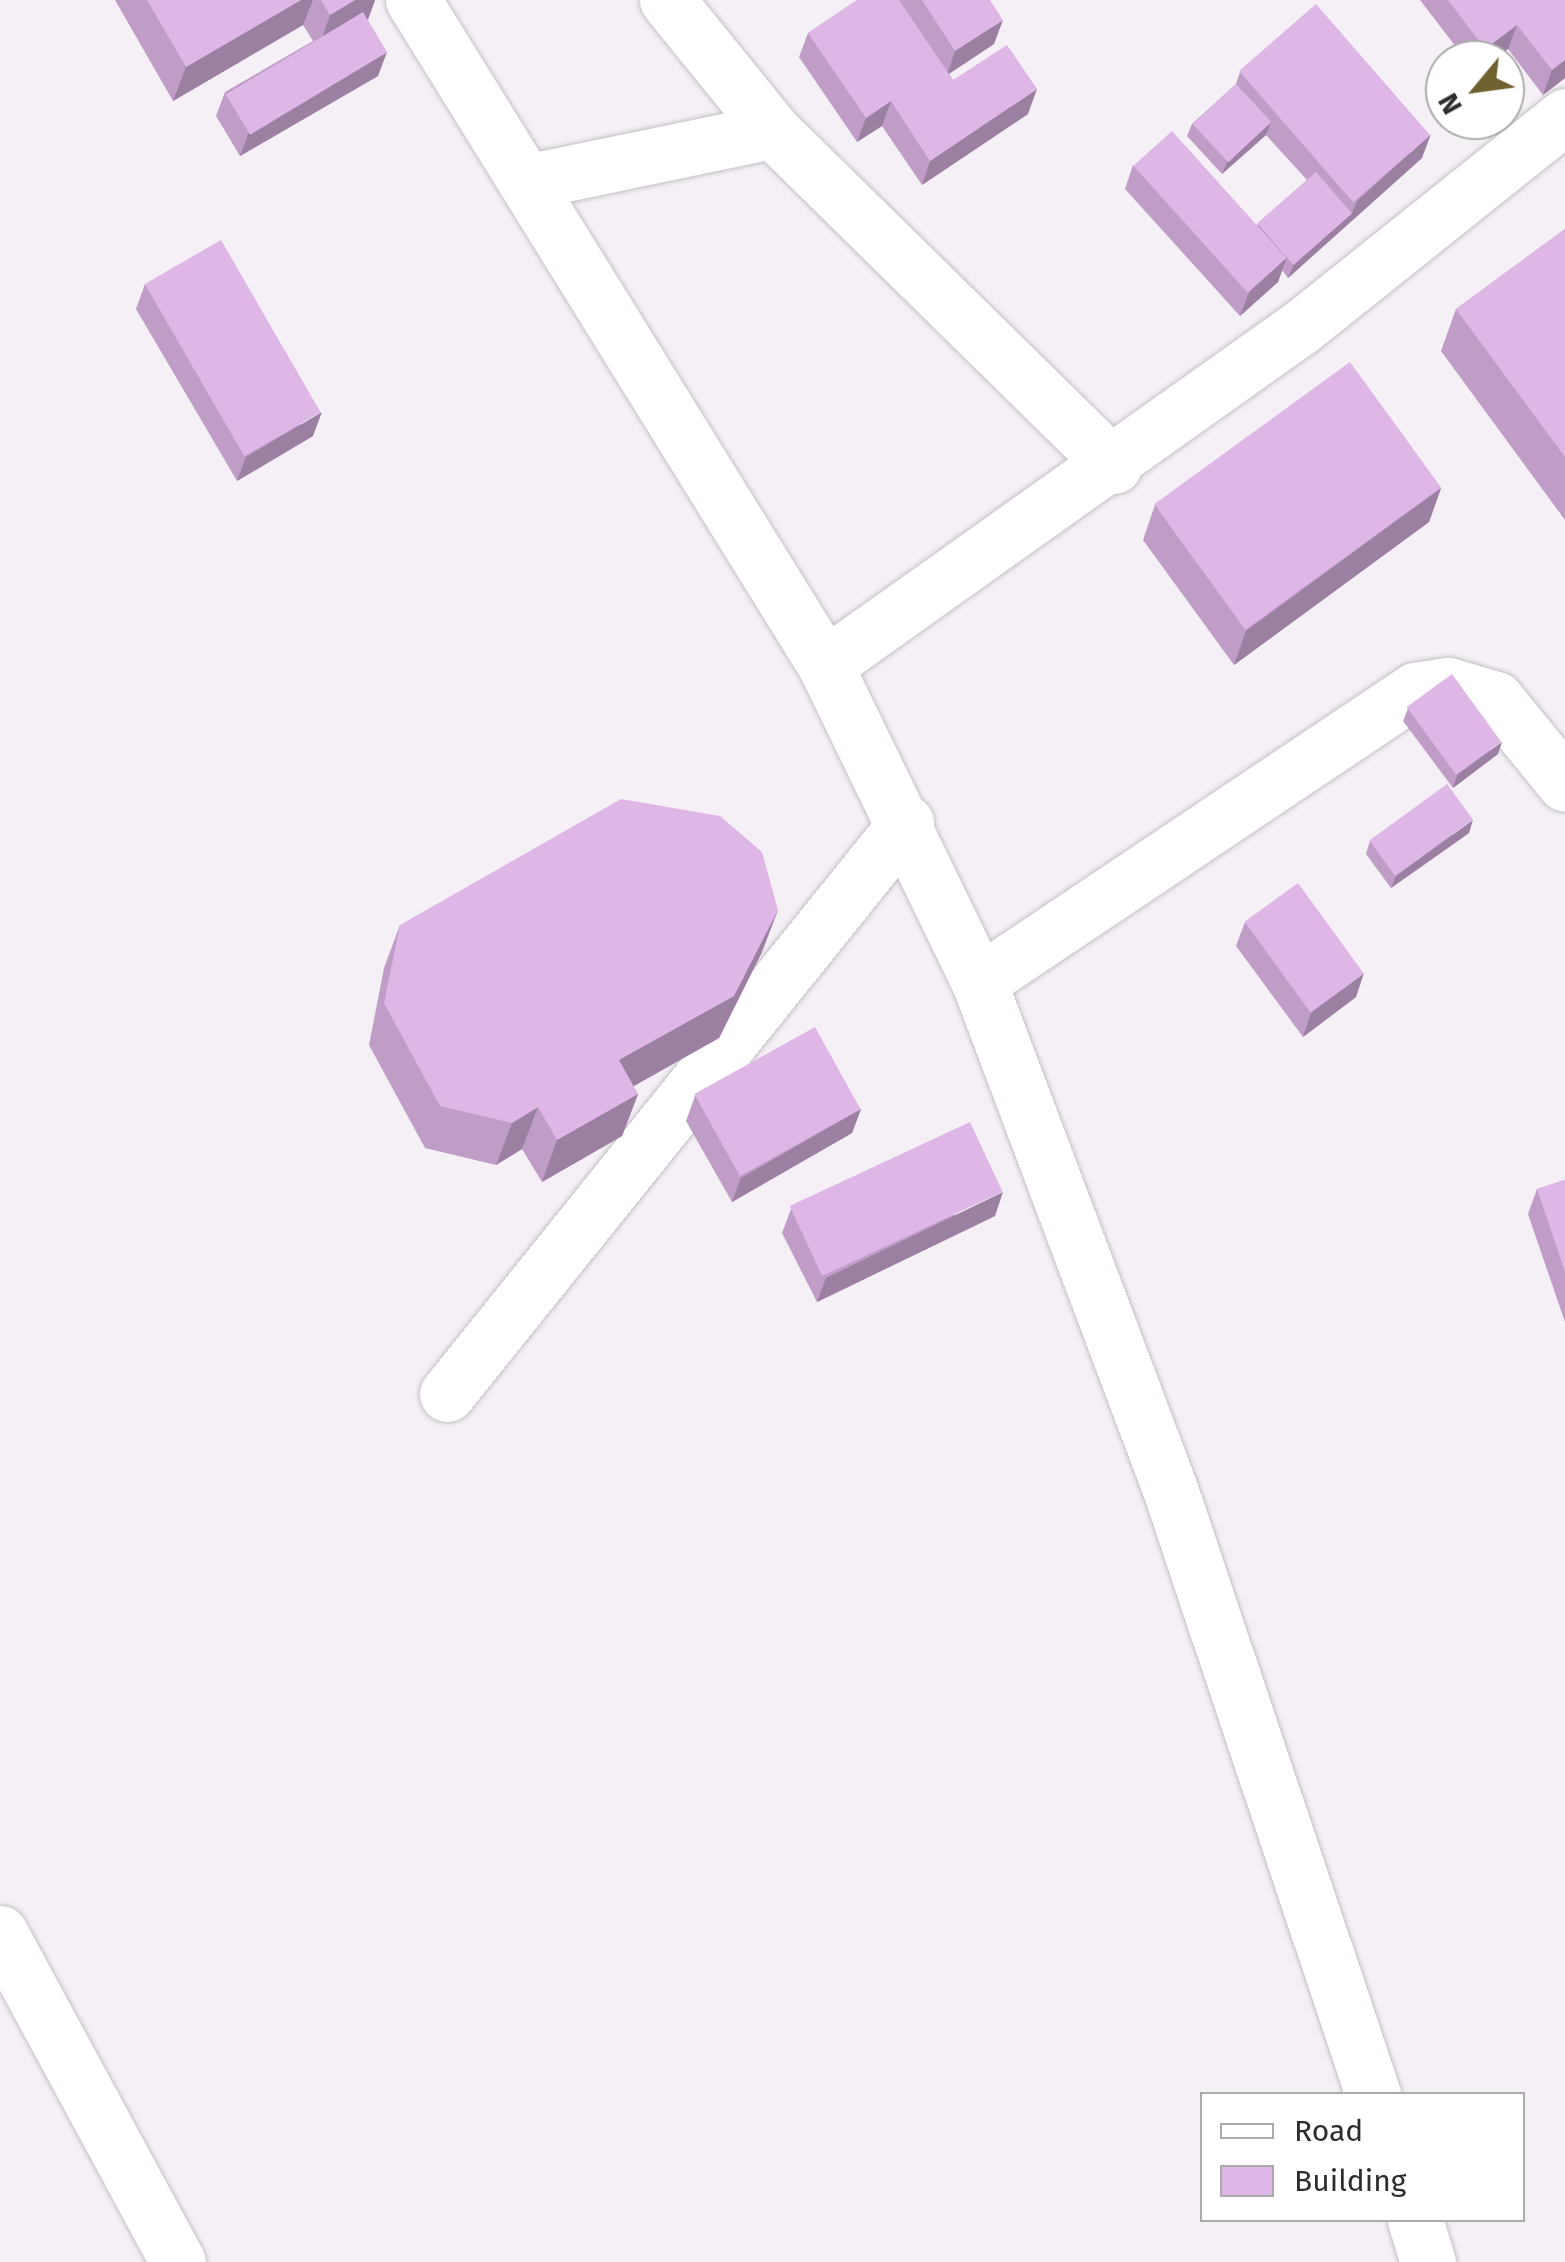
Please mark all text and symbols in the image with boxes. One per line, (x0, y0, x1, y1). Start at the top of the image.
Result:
north arrow (1425, 40, 1525, 140)
text: N (1431, 88, 1469, 120)
legend (1200, 2092, 1525, 2222)
text: Road (1294, 2113, 1363, 2149)
text: Building (1294, 2163, 1406, 2199)

